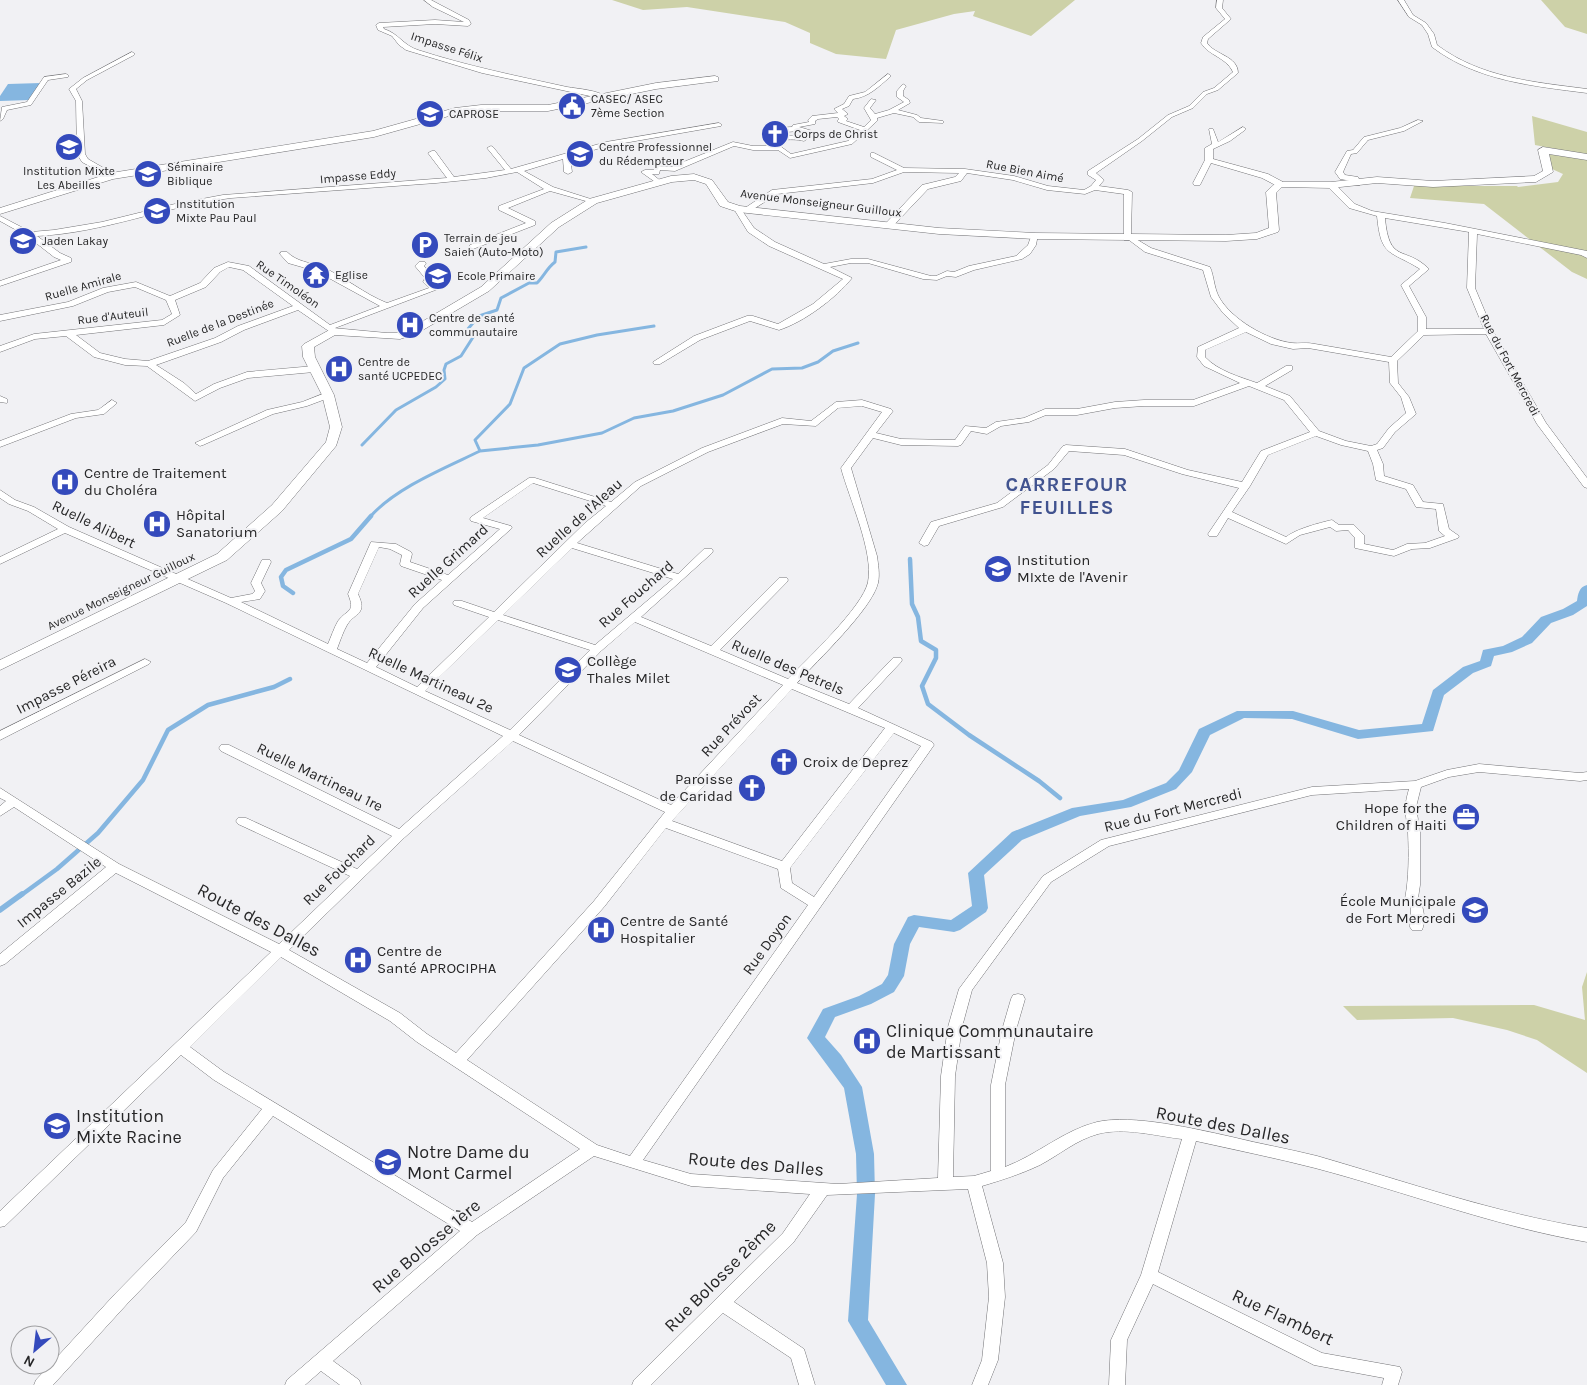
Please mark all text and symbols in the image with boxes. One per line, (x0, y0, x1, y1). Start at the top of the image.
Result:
street label: Impasse Félix (409, 29, 485, 65)
public building icon: CASEC/ ASEC 7ème Section (557, 91, 587, 121)
place label: CASEC/ ASEC 7ème Section (591, 92, 665, 120)
school or university icon: CAPROSE (415, 99, 445, 129)
place label: CAPROSE (449, 107, 499, 121)
church icon: Corps de Christ (760, 119, 790, 149)
place label: Corps de Christ (794, 127, 878, 141)
school or university icon: Institution Mixte Les Abeilles (54, 132, 84, 162)
school or university icon: Centre Professionnel du Rédempteur (565, 139, 595, 169)
place label: Centre Professionnel du Rédempteur (599, 140, 712, 168)
street label: Rue Bien Aimé (985, 157, 1065, 185)
school or university icon: Séminaire Biblique (133, 159, 163, 189)
place label: Séminaire Biblique (167, 160, 223, 188)
place label: Institution Mixte Les Abeilles (23, 164, 115, 192)
street label: Impasse Eddy (319, 166, 397, 186)
street label: Avenue Monseigneur Guilloux (740, 186, 902, 220)
school or university icon: Institution Mixte Pau Paul (142, 196, 172, 226)
place label: Institution Mixte Pau Paul (176, 197, 257, 225)
school or university icon: Jaden Lakay (8, 226, 38, 256)
parking icon: Terrain de jeu Saieh (Auto-Moto) (410, 230, 440, 260)
place label: Terrain de jeu Saieh (Auto-Moto) (444, 231, 543, 259)
place label: Jaden Lakay (42, 234, 108, 248)
street label: Rue Timoléon (254, 257, 322, 311)
temple icon: Eglise (301, 260, 331, 290)
school or university icon: Ecole Primaire (423, 261, 453, 291)
street label: Ruelle Amirale (43, 268, 123, 304)
place label: Eglise (335, 268, 368, 282)
place label: Ecole Primaire (457, 269, 535, 283)
street label: Ruelle de la Destinée (165, 296, 275, 350)
street label: Rue d'Auteuil (77, 305, 149, 327)
hospital icon: Centre de santé communautaire (395, 310, 425, 340)
place label: Centre de santé communautaire (429, 311, 518, 339)
street label: Rue du Fort Mercredi (1477, 312, 1543, 418)
hospital icon: Centre de santé UCPEDEC (324, 354, 354, 384)
place label: Centre de santé UCPEDEC (358, 355, 442, 383)
place label: Centre de Traitement du Choléra (84, 464, 227, 499)
hospital icon: Centre de Traitement du Choléra (50, 467, 80, 497)
district label: CARREFOUR FEUILLES (1006, 473, 1128, 519)
street label: Ruelle de l'Aleau (532, 475, 626, 561)
street label: Ruelle Alibert (49, 496, 139, 552)
place label: Hôpital Sanatorium (176, 506, 257, 541)
hospital icon: Hôpital Sanatorium (142, 509, 172, 539)
street label: Ruelle Grimard (404, 520, 492, 602)
street label: Avenue Monseigneur Guilloux (45, 549, 197, 633)
place label: Institution MIxte de l'Avenir (1017, 551, 1128, 586)
school or university icon: Institution MIxte de l'Avenir (983, 554, 1013, 584)
street label: Rue Fouchard (595, 556, 677, 632)
street label: Ruelle des Petrels (729, 635, 847, 699)
street label: Ruelle Martineau 2e (365, 643, 497, 717)
street label: Impasse Péreira (13, 652, 119, 718)
place label: Collège Thales Milet (587, 652, 670, 687)
school or university icon: Collège Thales Milet (553, 655, 583, 685)
street label: Rue Prévost (697, 689, 765, 760)
street label: Ruelle Martineau 1re (254, 739, 386, 815)
church icon: Croix de Deprez (769, 747, 799, 777)
place label: Croix de Deprez (803, 753, 908, 771)
place label: Paroisse de Caridad (659, 770, 733, 805)
church icon: Paroisse de Caridad (737, 773, 767, 803)
street label: Rue du Fort Mercredi (1102, 784, 1244, 836)
place label: Hope for the Children of Haiti (1336, 799, 1447, 834)
office icon: Hope for the Children of Haiti (1451, 802, 1481, 832)
street label: Rue Fouchard (299, 831, 379, 909)
street label: Impasse Bazile (13, 852, 105, 932)
street label: Route des Dalles (194, 878, 324, 962)
place label: École Municipale de Fort Mercredi (1340, 892, 1456, 927)
school or university icon: École Municipale de Fort Mercredi (1460, 895, 1490, 925)
street label: Rue Doyon (739, 910, 795, 978)
place label: Centre de Santé Hospitalier (620, 912, 728, 947)
hospital icon: Centre de Santé Hospitalier (586, 915, 616, 945)
place label: Centre de Santé APROCIPHA (377, 942, 497, 977)
hospital icon: Centre de Santé APROCIPHA (343, 945, 373, 975)
place label: Clinique Communautaire de Martissant (886, 1020, 1094, 1063)
hospital icon: Clinique Communautaire de Martissant (852, 1026, 882, 1056)
street label: Route des Dalles (1154, 1101, 1292, 1149)
place label: Institution Mixte Racine (76, 1105, 182, 1148)
school or university icon: Institution Mixte Racine (42, 1111, 72, 1141)
place label: Notre Dame du Mont Carmel (407, 1141, 530, 1184)
school or university icon: Notre Dame du Mont Carmel (373, 1147, 403, 1177)
street label: Route des Dalles (687, 1147, 825, 1181)
street label: Rue Bolosse 1ère (367, 1194, 485, 1298)
street label: Rue Bolosse 2ème (659, 1215, 781, 1337)
street label: Rue Flambert (1229, 1284, 1338, 1350)
north arrow (10, 1325, 60, 1375)
text: N (21, 1351, 38, 1371)

